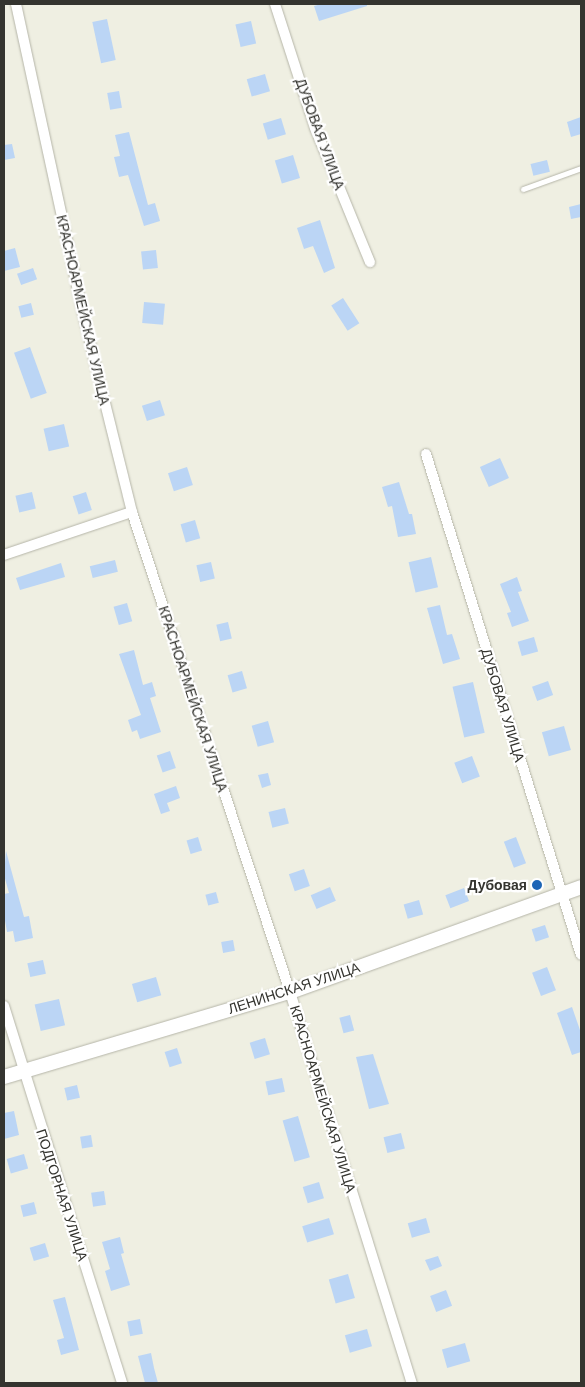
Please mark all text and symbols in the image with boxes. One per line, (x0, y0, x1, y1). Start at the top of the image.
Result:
street label: ДУБОВАЯ УЛИЦА (292, 76, 348, 192)
street label: КРАСНОАРМЕЙСКАЯ УЛИЦА (53, 213, 113, 407)
street label: КРАСНОАРМЕЙСКАЯ УЛИЦА (155, 604, 231, 794)
street label: ДУБОВАЯ УЛИЦА (478, 646, 528, 764)
place label: Дубовая (467, 877, 527, 893)
marker: Дубовая (531, 879, 543, 891)
street label: ЛЕНИНСКАЯ УЛИЦА (226, 959, 362, 1017)
street label: КРАСНОАРМЕЙСКАЯ УЛИЦА (286, 1003, 360, 1195)
street label: ПОДГОРНАЯ УЛИЦА (33, 1127, 91, 1263)

